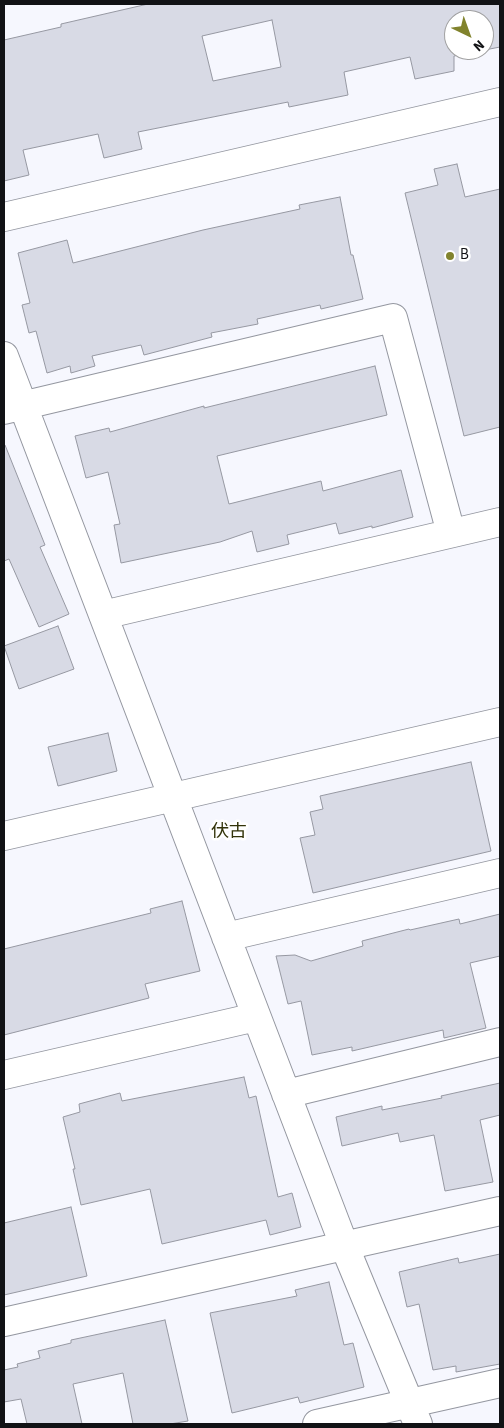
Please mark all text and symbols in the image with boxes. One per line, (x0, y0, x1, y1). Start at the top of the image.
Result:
north arrow (444, 10, 494, 60)
text: N (468, 35, 489, 56)
place label: B (460, 247, 469, 265)
marker: B (444, 250, 456, 262)
district label: 伏古 (211, 822, 247, 844)

